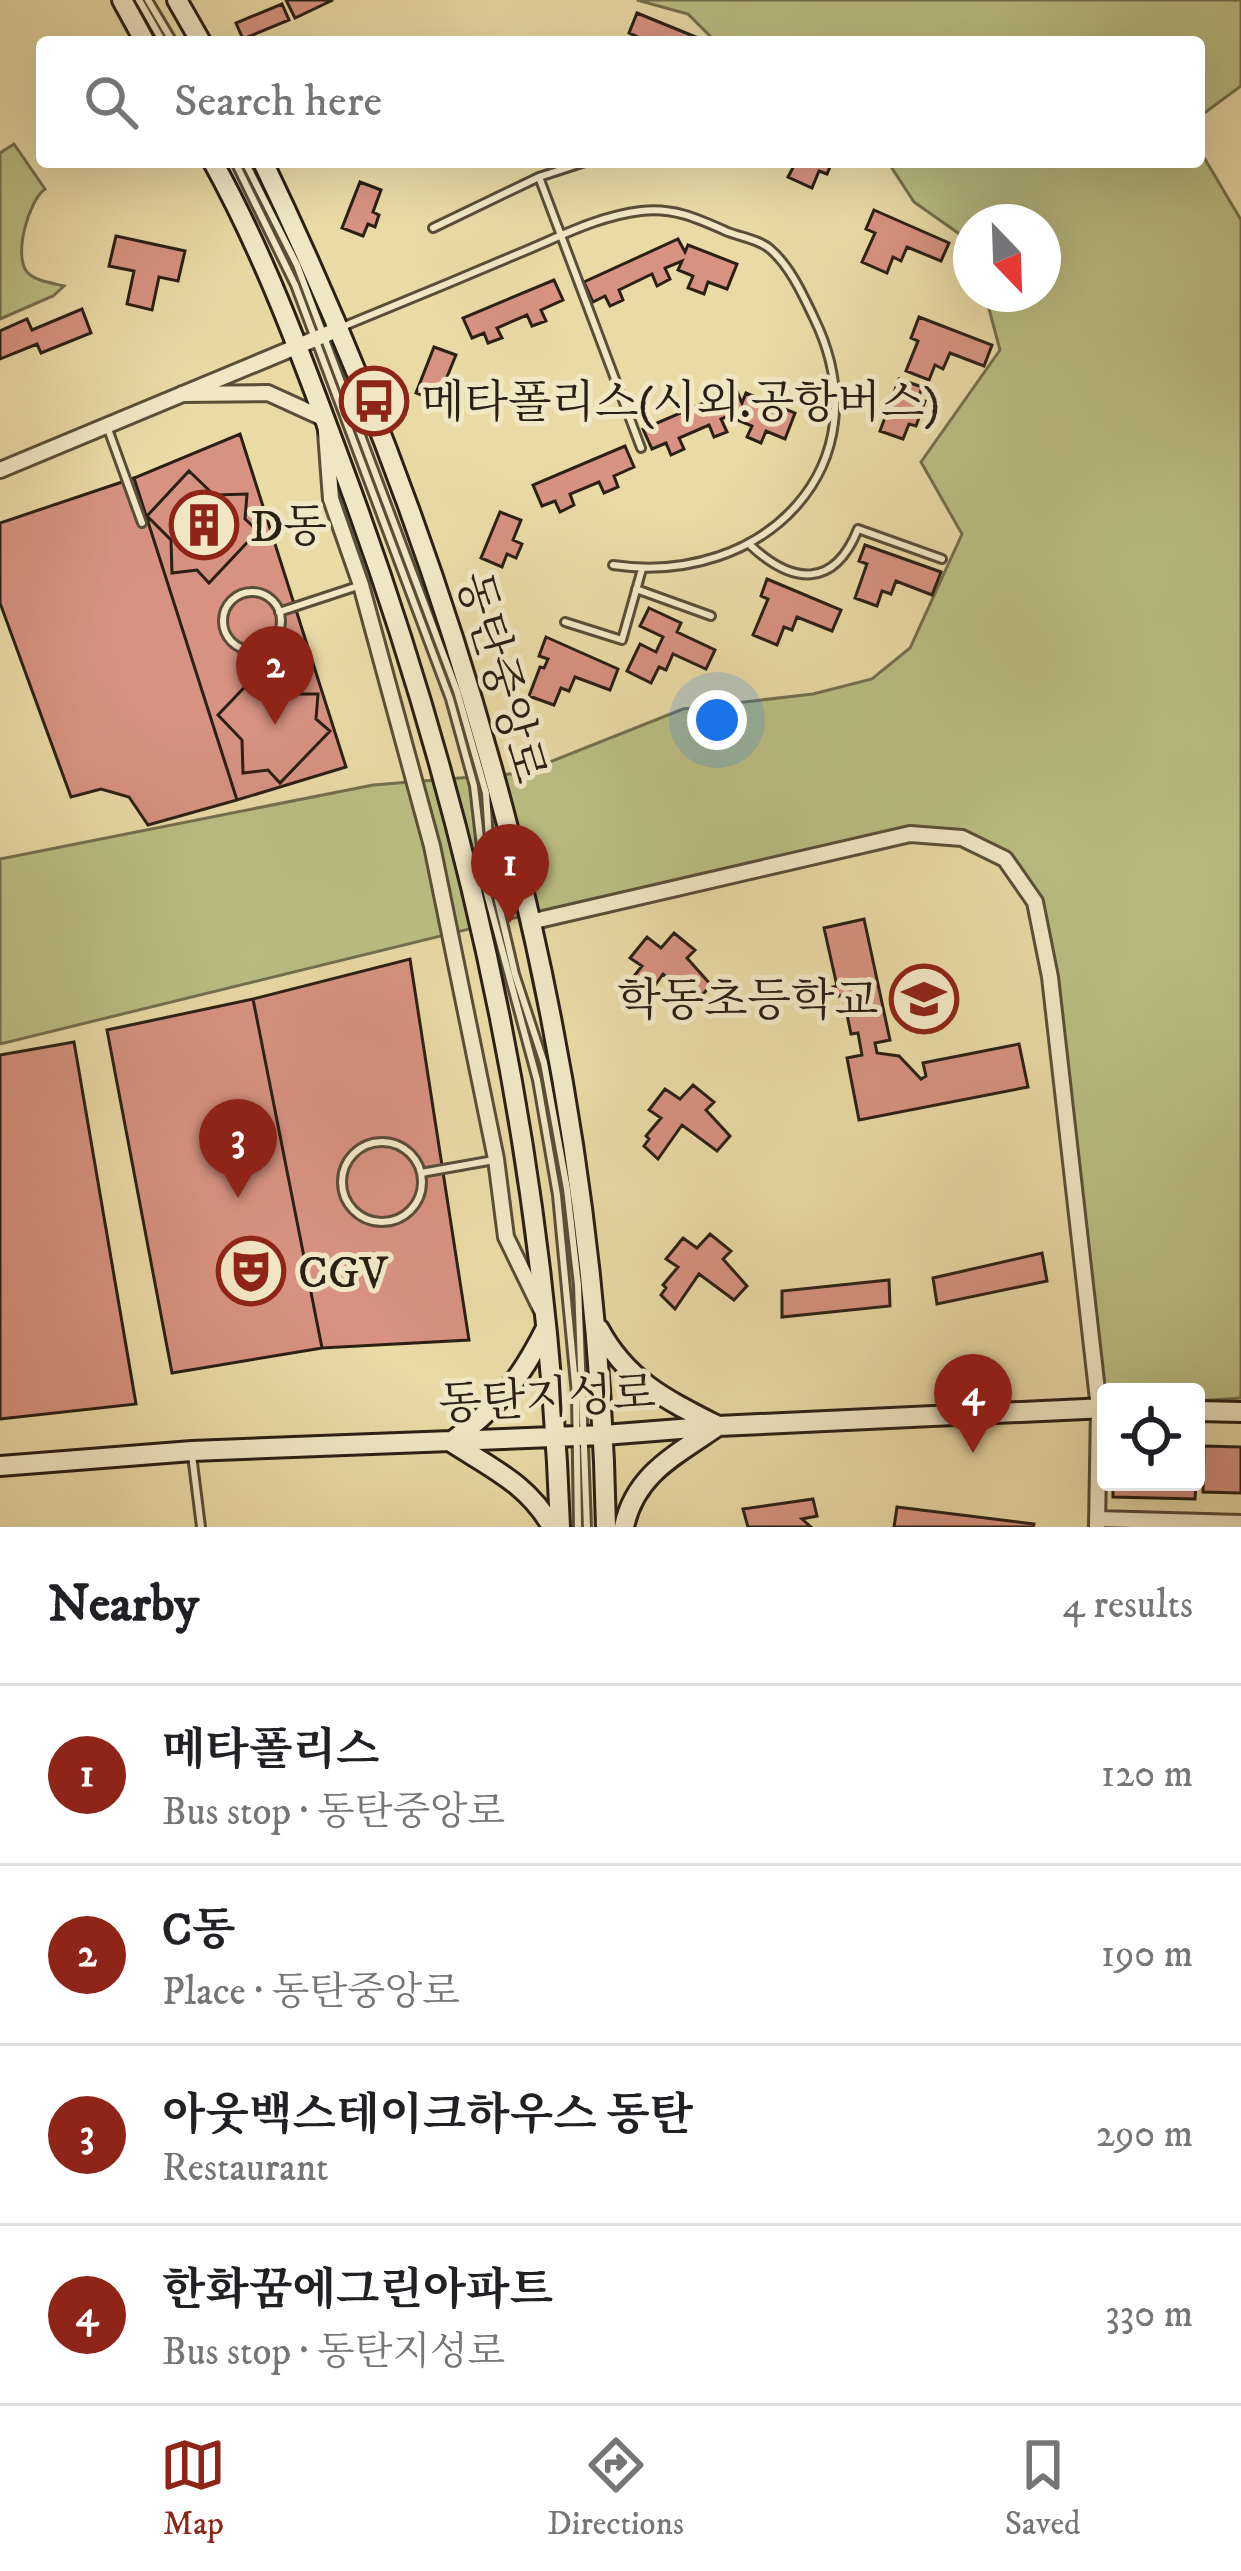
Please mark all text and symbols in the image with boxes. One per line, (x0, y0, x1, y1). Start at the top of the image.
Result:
search box (36, 36, 1205, 168)
icon: search (78, 69, 144, 135)
text: Search here (174, 74, 382, 130)
north arrow (953, 204, 1061, 312)
bus stop icon: 메타폴리스(시외.공항버스) (339, 366, 409, 436)
place label: 메타폴리스(시외.공항버스) (421, 376, 940, 432)
building icon: D동 (169, 490, 239, 560)
place label: D동 (250, 500, 327, 556)
street label: 동탄중앙로 (443, 566, 557, 790)
pin: 2 (236, 626, 314, 725)
your location (687, 690, 747, 750)
pin: 1 (471, 824, 549, 923)
school or university icon: 학동초등학교 (889, 964, 959, 1034)
place label: 학동초등학교 (617, 974, 878, 1030)
pin: 3 (199, 1099, 277, 1198)
theatre icon: CGV (216, 1236, 286, 1306)
place label: CGV (298, 1246, 389, 1302)
pin: 4 (934, 1354, 1012, 1453)
street label: 동탄지성로 (437, 1366, 657, 1434)
map controls (1097, 1383, 1205, 1491)
button: locate (1097, 1383, 1205, 1491)
text: Nearby (48, 1573, 199, 1637)
text: 4 results (1063, 1581, 1193, 1630)
text: 메타폴리스 (162, 1723, 379, 1779)
text: 1 (80, 1750, 94, 1799)
text: 120 m (1101, 1750, 1193, 1799)
text: Bus stop · 동탄중앙로 (162, 1788, 505, 1837)
text: C동 (162, 1903, 235, 1959)
text: 2 (77, 1930, 97, 1979)
text: 190 m (1101, 1930, 1193, 1979)
text: Place · 동탄중앙로 (162, 1968, 460, 2017)
text: 아웃백스테이크하우스 동탄 (162, 2088, 693, 2144)
text: 3 (80, 2110, 94, 2159)
text: 290 m (1096, 2110, 1193, 2159)
text: Restaurant (162, 2144, 329, 2193)
text: 한화꿈에그린아파트 (162, 2263, 553, 2319)
text: 4 (76, 2290, 98, 2339)
text: 330 m (1105, 2290, 1193, 2339)
text: Bus stop · 동탄지성로 (162, 2328, 505, 2377)
tab: Map (160, 2432, 226, 2545)
tab: Directions (547, 2432, 684, 2545)
tab: Saved (1005, 2432, 1081, 2545)

